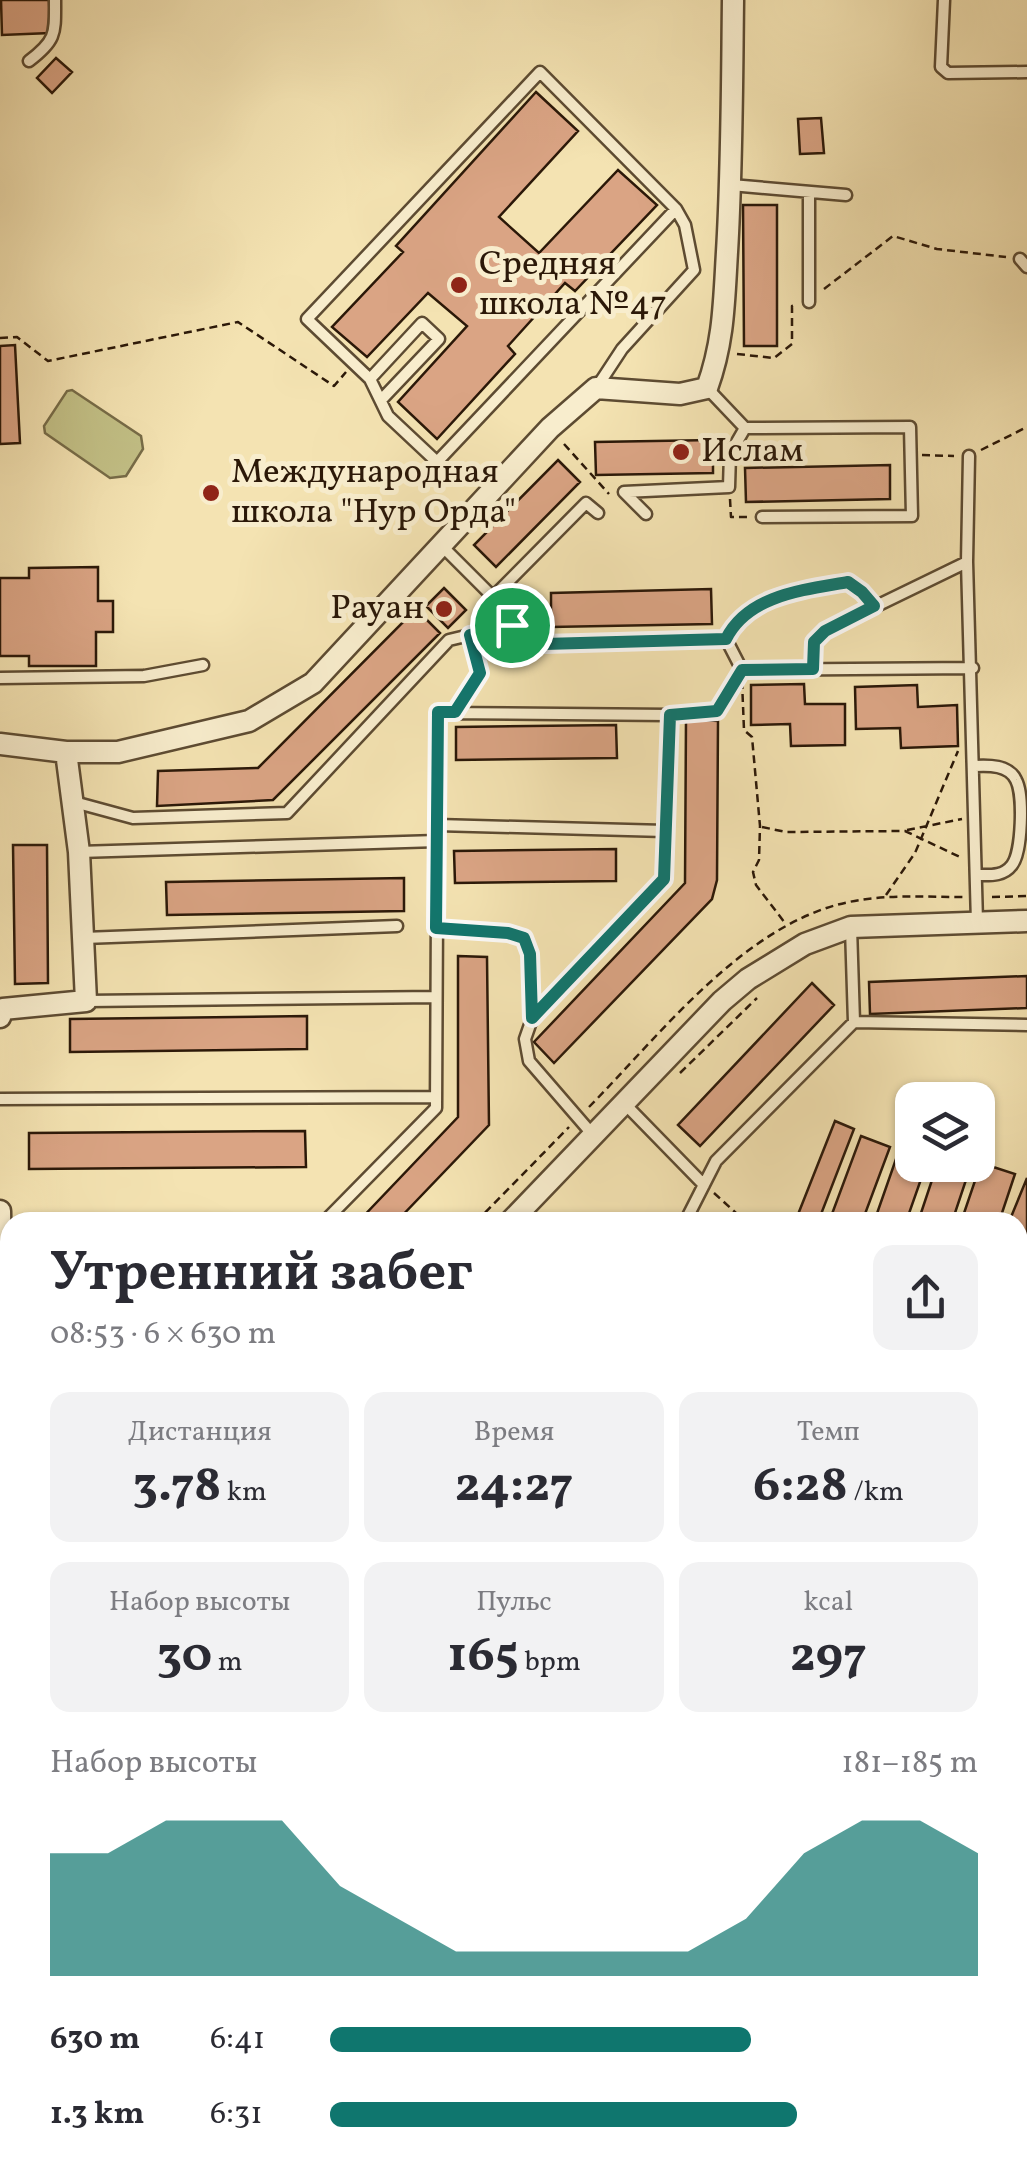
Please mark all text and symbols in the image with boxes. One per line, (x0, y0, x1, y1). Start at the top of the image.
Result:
place label: Средняя школа №47 (479, 241, 667, 329)
marker: Средняя школа №47 (448, 274, 470, 296)
place label: Ислам (701, 428, 804, 476)
marker: Ислам (670, 441, 692, 463)
place label: Международная школа "Нур Орда" (231, 449, 516, 537)
marker: Международная школа "Нур Орда" (200, 482, 222, 504)
pin (470, 583, 555, 668)
place label: Рауан (330, 585, 424, 633)
marker: Рауан (433, 598, 455, 620)
icon: arrive (485, 598, 540, 653)
map controls (895, 1082, 995, 1182)
button: layers (895, 1082, 995, 1182)
text: Утренний забег (50, 1237, 473, 1313)
button: share (873, 1245, 978, 1350)
text: 08:53 · 6 × 630 m (50, 1313, 276, 1357)
text: Дистанция (128, 1413, 272, 1452)
text: Время (474, 1413, 554, 1452)
text: Темп (797, 1413, 860, 1452)
text: 3.78 (133, 1452, 221, 1522)
text: 24:27 (454, 1452, 574, 1522)
text: 6:28 (753, 1452, 848, 1522)
text: km (221, 1473, 267, 1512)
text: /km (848, 1473, 904, 1512)
text: Набор высоты (109, 1583, 290, 1622)
text: Пульс (476, 1583, 552, 1622)
text: kcal (803, 1583, 853, 1622)
text: 30 (157, 1622, 212, 1692)
text: 165 (447, 1622, 519, 1692)
text: 297 (790, 1622, 867, 1692)
text: m (212, 1643, 243, 1682)
text: bpm (519, 1643, 581, 1682)
text: Набор высоты (50, 1742, 257, 1786)
text: 181–185 m (841, 1742, 978, 1786)
text: 630 m (50, 2018, 140, 2062)
text: 6:41 (210, 2018, 265, 2062)
text: 1.3 km (50, 2093, 144, 2137)
text: 6:31 (210, 2093, 263, 2137)

